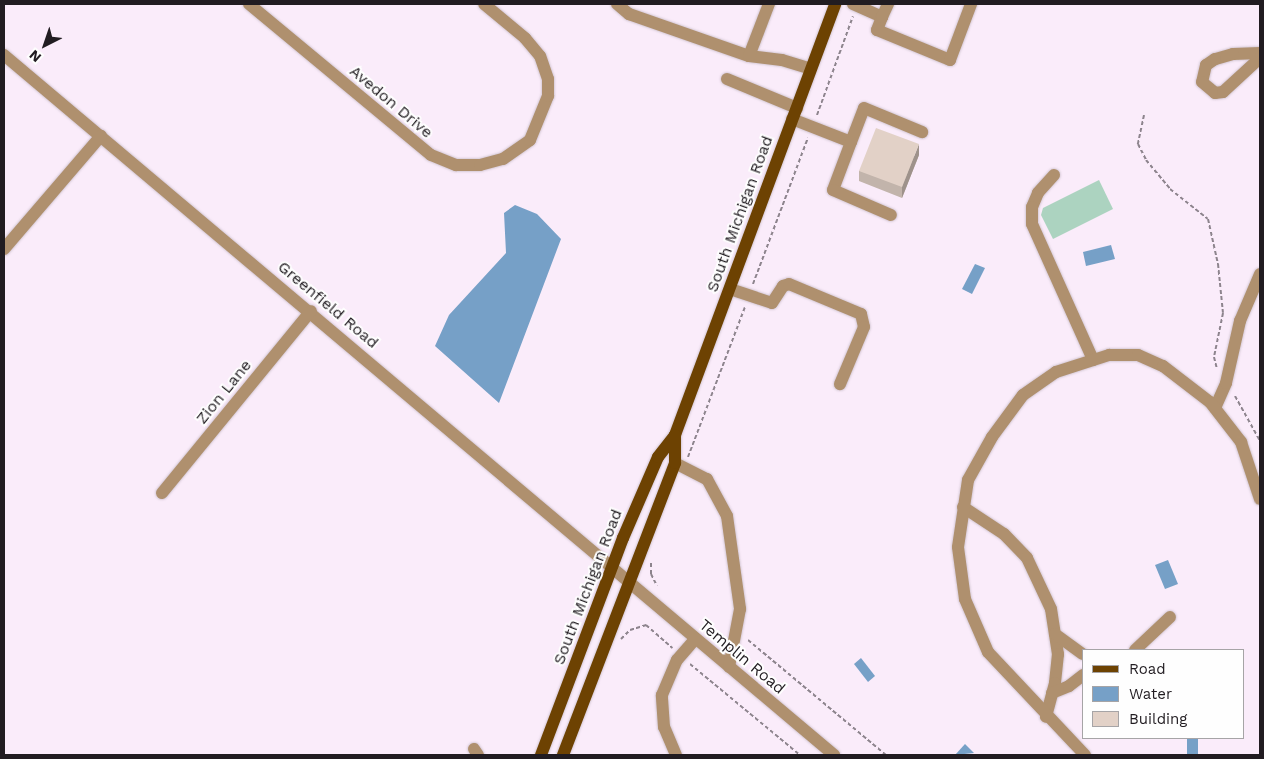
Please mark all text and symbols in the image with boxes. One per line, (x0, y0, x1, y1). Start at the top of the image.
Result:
north arrow (20, 20, 70, 70)
text: N (26, 47, 44, 66)
street label: Avedon Drive (346, 62, 436, 142)
street label: South Michigan Road (703, 133, 777, 295)
street label: Greenfield Road (274, 257, 382, 353)
street label: Zion Lane (192, 356, 256, 428)
street label: South Michigan Road (550, 507, 626, 667)
street label: Templin Road (695, 616, 789, 698)
legend (1082, 649, 1244, 739)
text: Road (1129, 660, 1166, 678)
text: Water (1129, 685, 1172, 703)
text: Building (1129, 710, 1187, 728)

